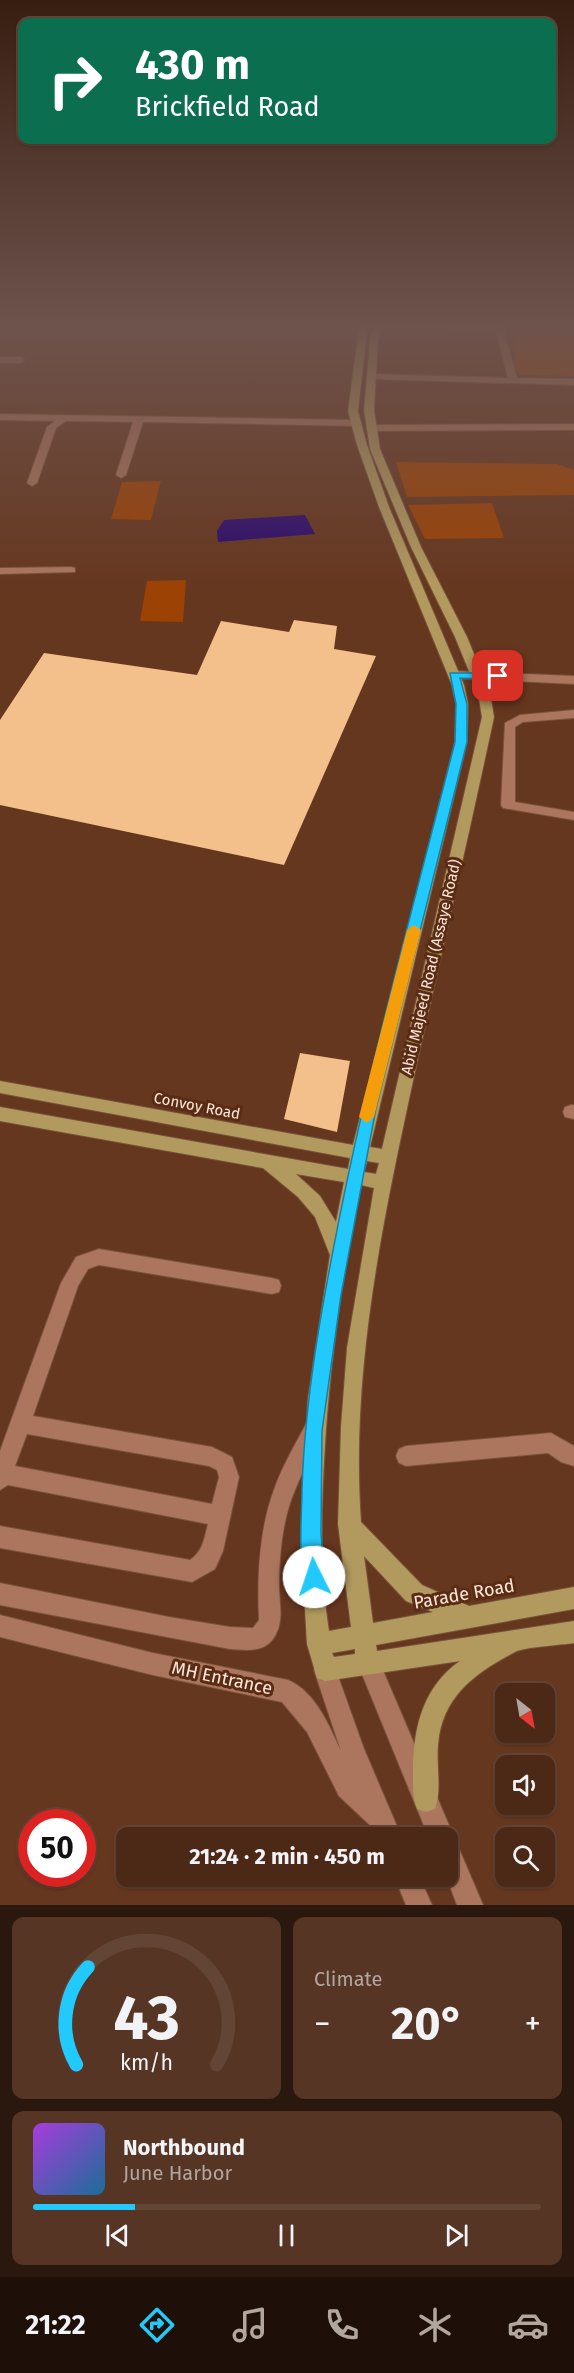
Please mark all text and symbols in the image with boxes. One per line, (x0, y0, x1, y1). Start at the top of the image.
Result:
text: 430 m (135, 40, 250, 90)
icon: right (36, 42, 114, 120)
text: Brickfield Road (135, 91, 320, 123)
pin (472, 650, 523, 701)
icon: arrive (481, 659, 514, 692)
street label: Abid Majeed Road (Assaye Road) (397, 857, 465, 1076)
street label: Convoy Road (152, 1089, 242, 1123)
position arrow (282, 1545, 346, 1609)
street label: Parade Road (412, 1574, 516, 1614)
street label: MH Entrance (170, 1657, 274, 1699)
north arrow (495, 1683, 555, 1743)
map controls (495, 1683, 555, 1887)
button: sound (495, 1755, 555, 1815)
speed limit sign: 50 (18, 1809, 96, 1887)
button: search (495, 1827, 555, 1887)
text: 21:24 · 2 min · 450 m (189, 1843, 385, 1870)
text: Climate (314, 1967, 382, 1991)
text: 43 (113, 1981, 180, 2056)
text: 20° (391, 1997, 464, 2051)
text: − (314, 2004, 331, 2044)
text: + (525, 2004, 541, 2044)
text: km/h (120, 2050, 173, 2076)
text: Northbound (123, 2134, 245, 2161)
text: June Harbor (123, 2161, 232, 2185)
icon: previous (101, 2219, 134, 2252)
icon: pause (270, 2219, 303, 2252)
icon: next (440, 2219, 473, 2252)
icon: directions (136, 2304, 178, 2346)
icon: music (229, 2304, 271, 2346)
icon: phone (321, 2304, 363, 2346)
icon: climate (414, 2304, 456, 2346)
icon: car (507, 2304, 549, 2346)
text: 21:22 (25, 2309, 86, 2341)

